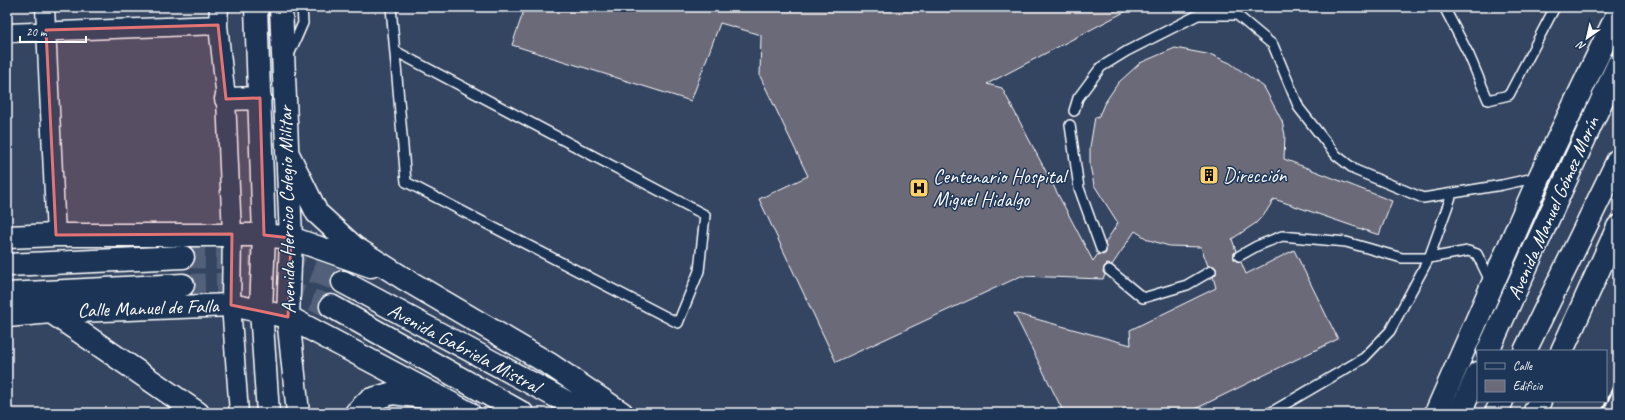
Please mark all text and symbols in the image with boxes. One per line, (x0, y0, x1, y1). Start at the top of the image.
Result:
scale bar (20, 18, 86, 44)
north arrow (1567, 18, 1607, 58)
text: 20 m (26, 24, 48, 40)
text: N (1573, 37, 1588, 54)
street label: Avenida Heroico Colegio Militar (273, 104, 301, 314)
street label: Avenida Manuel Gómez Morín (1501, 112, 1605, 304)
place label: Dirección (1223, 163, 1288, 188)
place label: Centenario Hospital Miguel Hidalgo (933, 164, 1069, 212)
building icon: Dirección (1198, 164, 1220, 186)
hospital icon: Centenario Hospital Miguel Hidalgo (908, 177, 930, 199)
street label: Calle Manuel de Falla (77, 293, 221, 323)
street label: Avenida Gabriela Mistral (384, 297, 548, 400)
legend (1477, 350, 1607, 402)
text: Calle (1513, 358, 1533, 374)
text: Edificio (1513, 378, 1543, 394)

